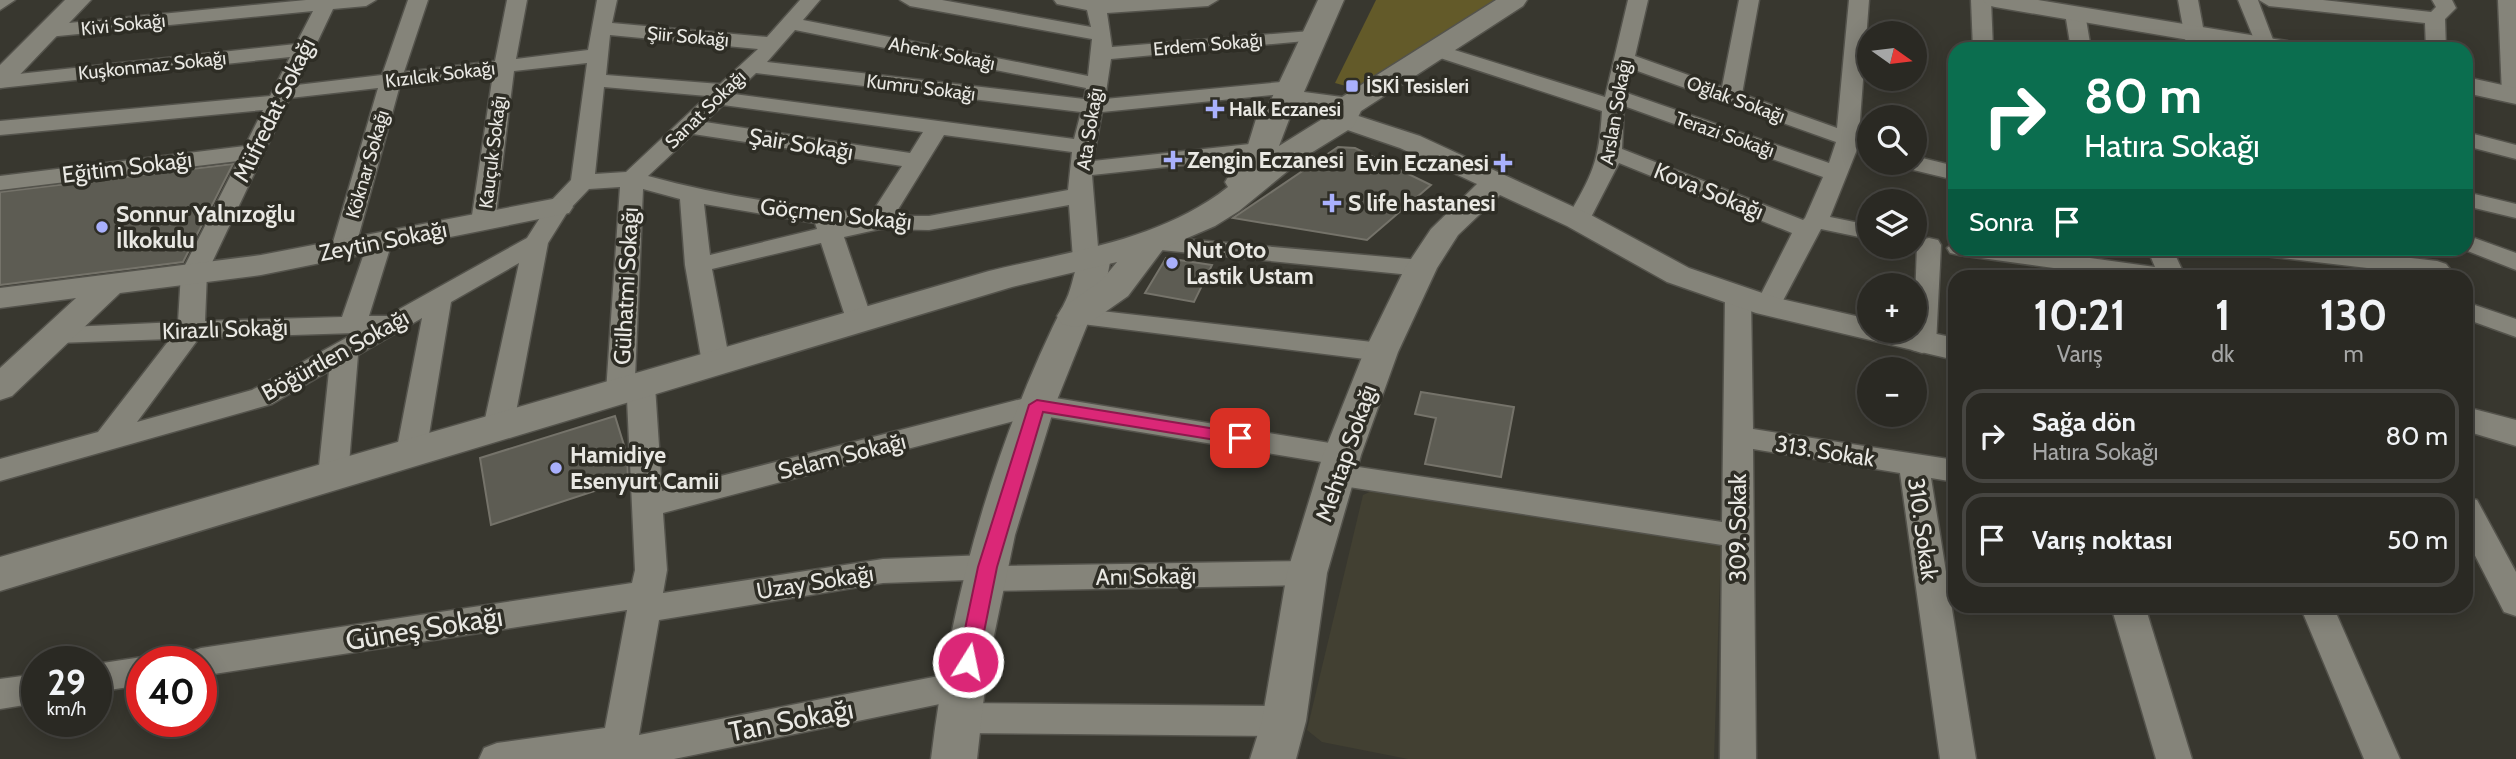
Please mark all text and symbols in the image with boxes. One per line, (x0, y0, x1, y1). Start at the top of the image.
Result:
street label: Kivi Sokağı (80, 9, 167, 40)
street label: Şiir Sokağı (646, 21, 730, 52)
north arrow (1857, 21, 1927, 91)
map controls (1857, 21, 1927, 427)
street label: Erdem Sokağı (1152, 28, 1264, 61)
street label: Ahenk Sokağı (887, 32, 997, 75)
street label: Müfredat Sokağı (227, 33, 321, 187)
street label: Kuşkonmaz Sokağı (77, 46, 227, 85)
street label: Kızılcık Sokağı (384, 56, 496, 93)
street label: Arslan Sokağı (1595, 58, 1636, 167)
street label: Sanat Sokağı (660, 65, 750, 153)
text: 80 m (2084, 66, 2202, 125)
street label: Kumru Sokağı (865, 69, 977, 106)
icon: right (1969, 70, 2060, 161)
street label: Oğlak Sokağı (1683, 71, 1788, 128)
place label: İSKİ Tesisleri (1366, 75, 1469, 98)
marker: İSKİ Tesisleri (1344, 78, 1360, 94)
street label: Ata Sokağı (1072, 86, 1107, 172)
street label: Kauçuk Sokağı (474, 94, 511, 210)
place label: Halk Eczanesi (1229, 98, 1341, 121)
marker: Halk Eczanesi (1207, 101, 1223, 117)
button: search (1857, 105, 1927, 175)
street label: Köknar Sokağı (341, 107, 394, 221)
street label: Terazi Sokağı (1672, 107, 1777, 162)
street label: Şair Sokağı (747, 122, 855, 166)
text: Hatıra Sokağı (2084, 126, 2260, 165)
street label: Eğitim Sokağı (60, 145, 194, 189)
place label: Zengin Eczanesi (1187, 146, 1344, 174)
place label: Evin Eczanesi (1356, 149, 1489, 177)
marker: Zengin Eczanesi (1165, 152, 1181, 168)
marker: Evin Eczanesi (1495, 155, 1511, 171)
street label: Kova Sokağı (1650, 156, 1768, 226)
place label: S life hastanesi (1348, 189, 1496, 217)
button: layers (1857, 189, 1927, 259)
street label: Göçmen Sokağı (759, 192, 913, 236)
marker: S life hastanesi (1322, 193, 1342, 213)
place label: Sonnur Yalnızoğlu İlkokulu (116, 200, 295, 254)
icon: arrive (2048, 203, 2086, 241)
text: Sonra (1969, 206, 2034, 238)
street label: Gülhatmi Sokağı (608, 207, 644, 365)
street label: Zeytin Sokağı (317, 215, 449, 267)
marker: Sonnur Yalnızoğlu İlkokulu (94, 219, 110, 235)
place label: Nut Oto Lastik Ustam (1186, 236, 1314, 290)
marker: Nut Oto Lastik Ustam (1164, 255, 1180, 271)
button: + (1857, 273, 1927, 343)
text: 10:21 (2033, 289, 2126, 341)
text: 1 (2215, 289, 2230, 341)
text: 130 (2320, 289, 2387, 341)
street label: Böğürtlen Sokağı (257, 303, 413, 407)
street label: Kirazlı Sokağı (162, 313, 288, 345)
text: Varış (2057, 340, 2102, 368)
text: dk (2211, 340, 2234, 368)
text: m (2344, 340, 2364, 368)
button: − (1857, 357, 1927, 427)
street label: Mehtap Sokağı (1310, 381, 1382, 525)
text: Sağa dön (2032, 406, 2136, 438)
pin (1210, 408, 1270, 468)
icon: right (1973, 417, 2011, 455)
icon: arrive (1221, 419, 1259, 457)
text: 80 m (2385, 420, 2448, 452)
street label: Selam Sokağı (775, 427, 909, 485)
street label: 313. Sokak (1773, 429, 1877, 473)
text: Hatıra Sokağı (2032, 438, 2158, 466)
place label: Hamidiye Esenyurt Camii (570, 441, 719, 495)
marker: Hamidiye Esenyurt Camii (548, 460, 564, 476)
street label: 309. Sokak (1724, 473, 1752, 582)
street label: 310. Sokak (1902, 476, 1944, 583)
icon: arrive (1973, 521, 2011, 559)
text: Varış noktası (2032, 524, 2173, 556)
text: 50 m (2387, 524, 2448, 556)
street label: Uzay Sokağı (754, 559, 876, 605)
street label: Anı Sokağı (1095, 561, 1197, 591)
street label: Güneş Sokağı (343, 599, 505, 657)
position arrow (931, 625, 1005, 699)
speed limit sign: 40 (126, 646, 217, 737)
text: 29 (47, 661, 86, 704)
street label: Tan Sokağı (726, 691, 856, 749)
text: km/h (47, 698, 86, 720)

